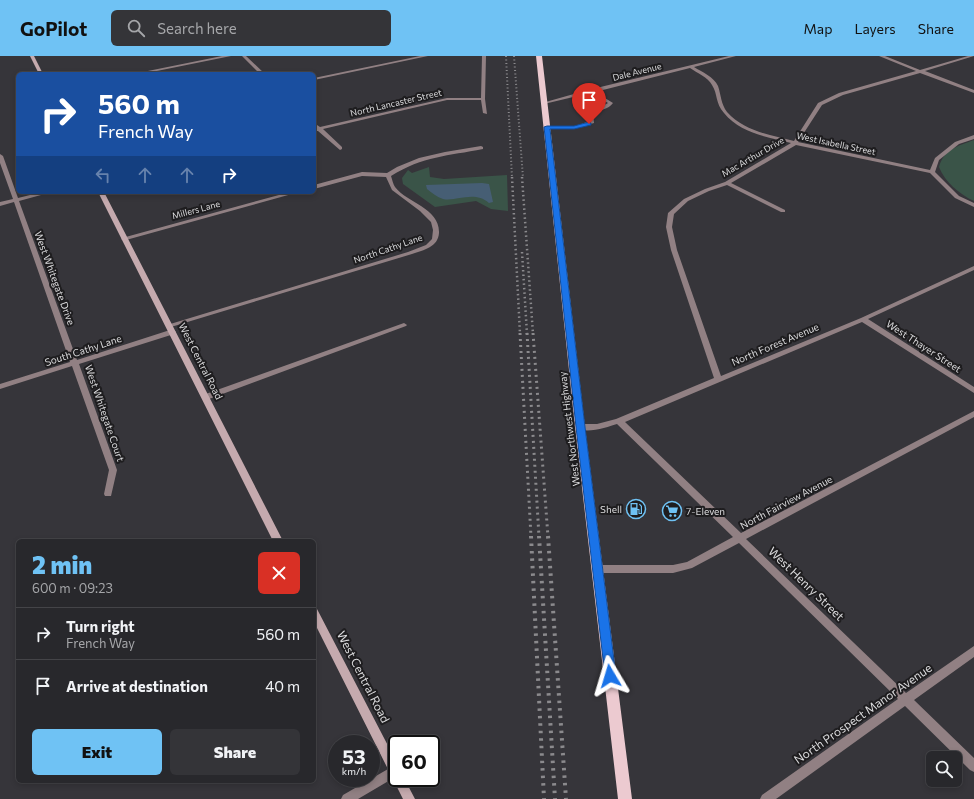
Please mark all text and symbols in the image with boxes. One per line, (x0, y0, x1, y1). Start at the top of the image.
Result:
search box (111, 10, 391, 46)
text: GoPilot (20, 17, 87, 40)
icon: search (125, 17, 147, 39)
text: Search here (157, 19, 237, 37)
text: Map (804, 20, 832, 37)
text: Layers (854, 20, 896, 37)
text: Share (918, 20, 954, 37)
street label: Dale Avenue (611, 60, 663, 83)
pin (572, 83, 606, 124)
text: 560 m (98, 86, 180, 120)
street label: North Lancaster Street (349, 87, 443, 118)
icon: right (32, 88, 84, 140)
icon: arrive (578, 89, 600, 111)
text: French Way (98, 120, 193, 142)
street label: West Isabella Street (796, 130, 877, 157)
street label: Mac Arthur Drive (720, 134, 786, 179)
icon: left (92, 164, 114, 186)
icon: ahead (134, 164, 156, 186)
icon: ahead (176, 164, 198, 186)
icon: right (218, 164, 240, 186)
street label: Millers Lane (171, 198, 221, 221)
street label: West Whitegate Drive (32, 229, 78, 327)
street label: North Cathy Lane (352, 232, 424, 265)
street label: West Thayer Street (884, 317, 964, 375)
street label: North Forest Avenue (730, 320, 820, 368)
street label: West Central Road (177, 321, 226, 401)
street label: South Cathy Lane (43, 332, 123, 368)
street label: West Whitegate Court (83, 363, 127, 463)
street label: West Northwest Highway (556, 371, 582, 487)
street label: North Fairview Avenue (738, 473, 834, 531)
fuel station icon: Shell (625, 498, 647, 520)
supermarket icon: 7-Eleven (661, 500, 683, 522)
place label: Shell (600, 503, 622, 515)
place label: 7-Eleven (686, 505, 725, 517)
street label: West Henry Street (766, 544, 848, 623)
text: 2 min (32, 550, 92, 579)
button: close (258, 552, 300, 594)
text: 600 m · 09:23 (32, 580, 113, 596)
text: Turn right (66, 617, 135, 635)
icon: right (32, 623, 54, 645)
text: 560 m (257, 625, 300, 643)
street label: West Central Road (335, 628, 393, 725)
text: French Way (66, 635, 135, 651)
position arrow (589, 655, 631, 697)
street label: North Prospect Manor Avenue (791, 660, 934, 766)
icon: arrive (32, 675, 54, 697)
text: Arrive at destination (66, 677, 208, 695)
text: 40 m (265, 677, 300, 695)
button: Exit (32, 729, 162, 775)
button: Share (170, 729, 300, 775)
speed limit sign: 60 (388, 735, 440, 787)
text: 53 (342, 744, 366, 768)
map controls (926, 751, 962, 787)
button: search (926, 751, 962, 787)
text: km/h (342, 765, 366, 777)

